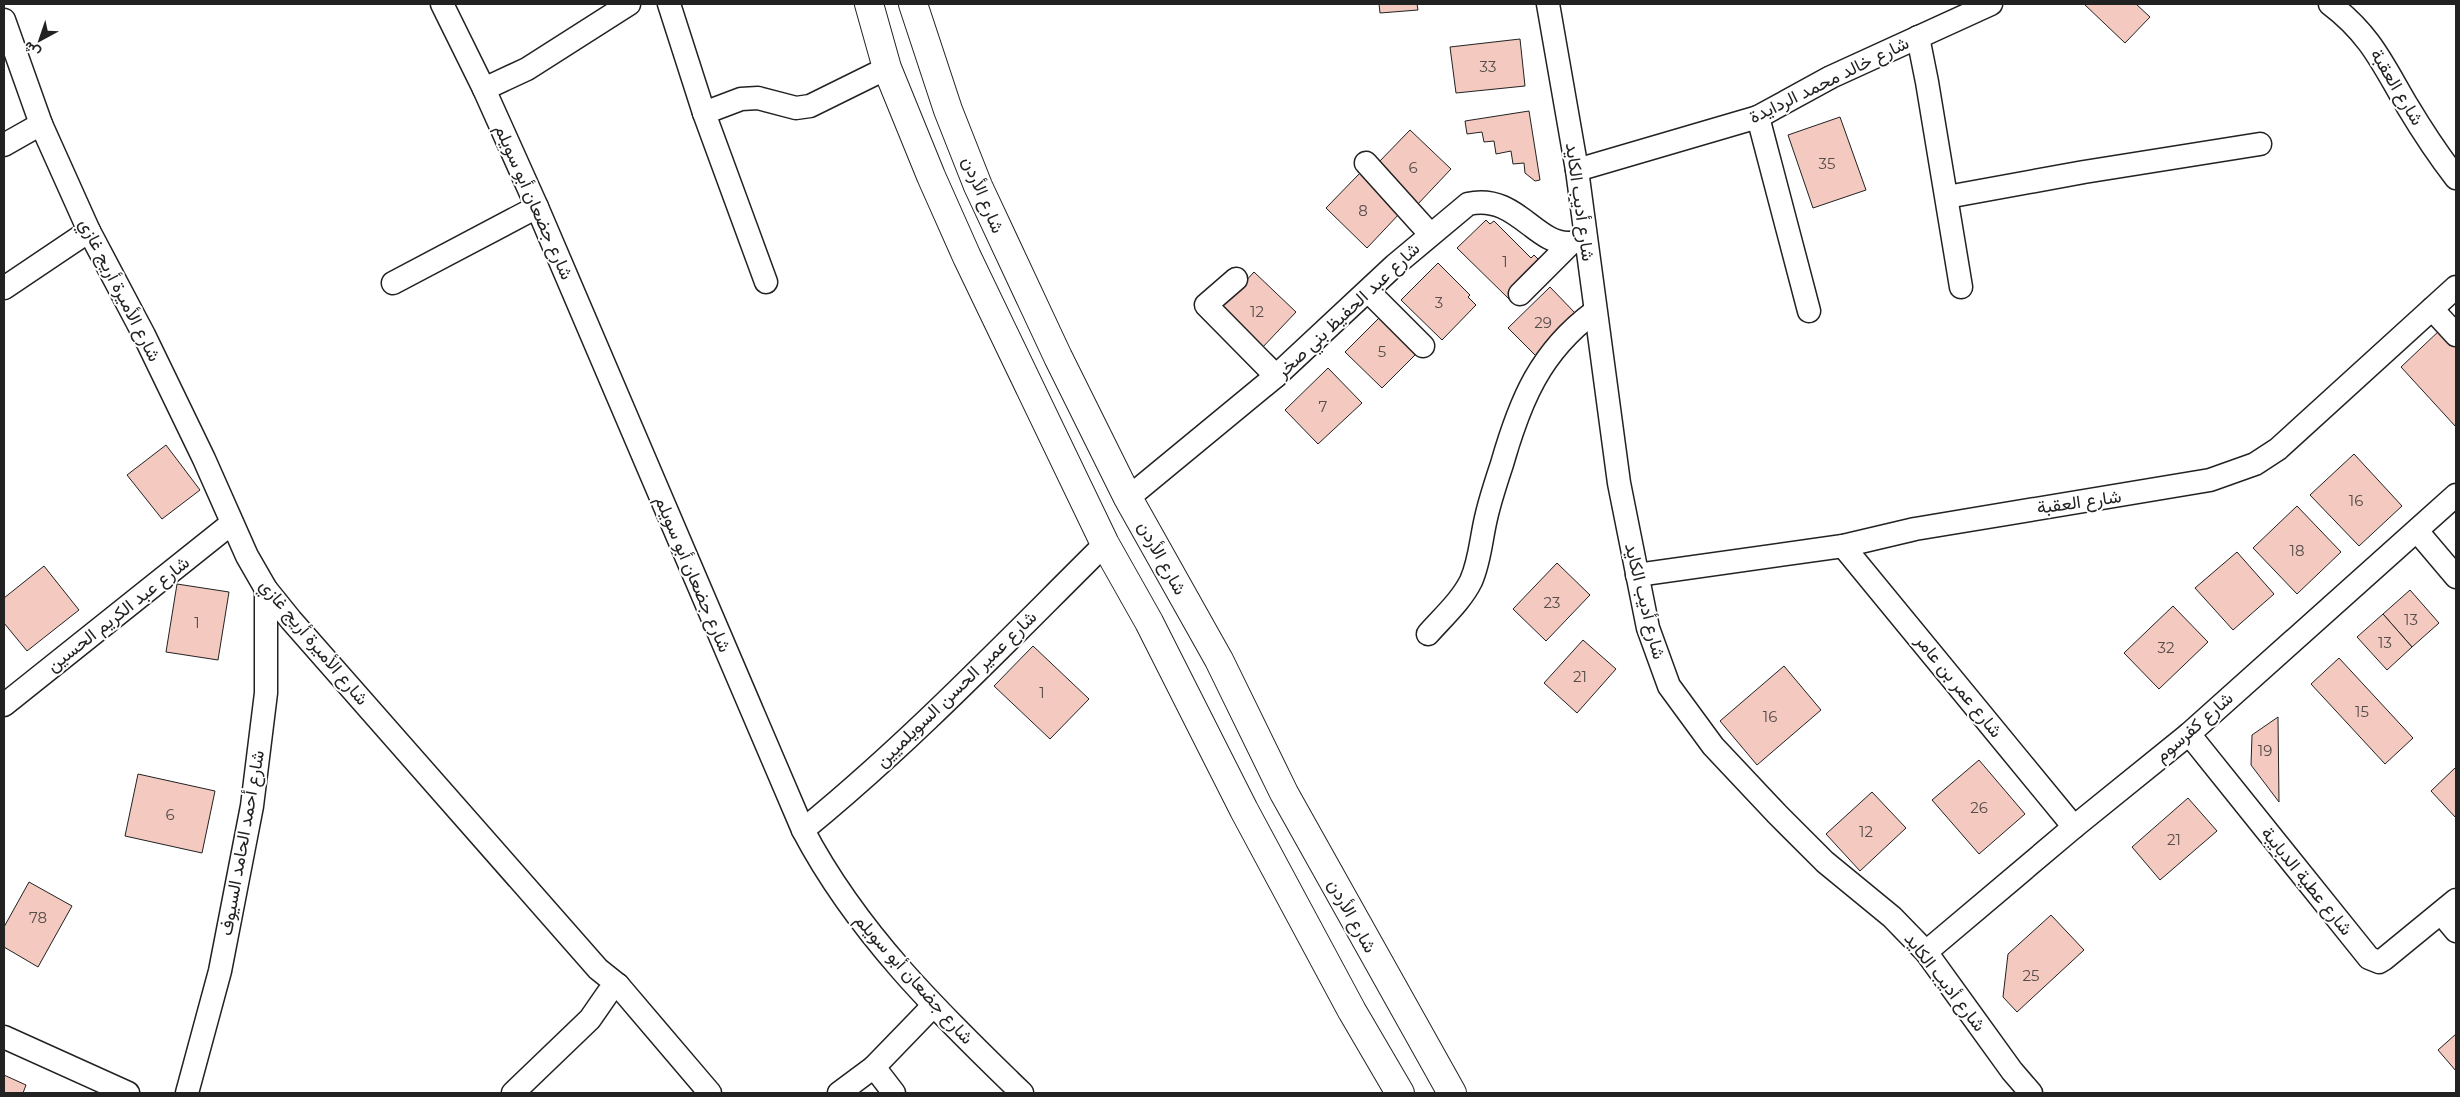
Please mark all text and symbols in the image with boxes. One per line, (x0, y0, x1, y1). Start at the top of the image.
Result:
north arrow (15, 15, 65, 65)
street label: شارع خالد محمد الردايدة (1746, 32, 1913, 129)
text: ش (19, 38, 44, 62)
street label: شارع العقبة (2365, 45, 2428, 130)
house number: 33 (1480, 57, 1496, 76)
street label: شارع جضعان أبو سويلم (489, 121, 578, 283)
street label: شارع أديب الكايد (1560, 141, 1599, 263)
street label: شارع الأردن (956, 153, 1009, 237)
house number: 35 (1819, 154, 1835, 173)
house number: 6 (1408, 158, 1418, 177)
house number: 8 (1358, 201, 1368, 220)
street label: شارع الأميرة أريج غازي (71, 215, 166, 367)
street label: شارع عبد الحفيظ بني صخر (1271, 238, 1427, 386)
house number: 1 (1502, 252, 1508, 271)
house number: 3 (1435, 293, 1443, 312)
house number: 12 (1250, 302, 1264, 321)
house number: 29 (1534, 313, 1552, 332)
house number: 5 (1378, 342, 1386, 361)
house number: 7 (1319, 397, 1328, 416)
street label: شارع العقبة (2035, 485, 2123, 520)
house number: 16 (2349, 491, 2363, 510)
street label: شارع جضعان أبو سويلم (649, 493, 736, 656)
street label: شارع الأردن (1132, 517, 1191, 599)
street label: شارع أديب الكايد (1619, 541, 1670, 662)
house number: 18 (2290, 541, 2305, 560)
street label: شارع عبد الكريم الحسين (42, 551, 194, 677)
street label: شارع الأميرة أريج غازي (252, 575, 373, 712)
house number: 23 (1544, 593, 1560, 612)
street label: شارع عمير الحسن السويلميين (871, 606, 1042, 772)
house number: 13 (2404, 610, 2418, 629)
house number: 1 (194, 613, 200, 632)
street label: شارع عمر بن عامر (1909, 629, 2007, 742)
house number: 13 (2378, 633, 2392, 652)
house number: 32 (2158, 638, 2174, 657)
house number: 21 (1573, 667, 1587, 686)
house number: 1 (1039, 683, 1045, 702)
street label: شارع كفرسوم (2150, 687, 2238, 768)
house number: 15 (2355, 702, 2369, 721)
house number: 16 (1763, 707, 1777, 726)
house number: 19 (2258, 741, 2272, 760)
street label: شارع أحمد الحامد السيوف (215, 749, 270, 937)
house number: 26 (1970, 798, 1988, 817)
house number: 6 (165, 805, 175, 824)
house number: 12 (1859, 822, 1873, 841)
street label: شارع عطية الدبايبة (2256, 822, 2357, 940)
house number: 21 (2167, 830, 2181, 849)
street label: شارع الأردن (1322, 875, 1381, 957)
house number: 78 (29, 908, 47, 927)
street label: شارع جضعان أبو سويلم (849, 909, 978, 1049)
street label: شارع أديب الكايد (1899, 928, 1990, 1036)
house number: 25 (2022, 966, 2040, 985)

